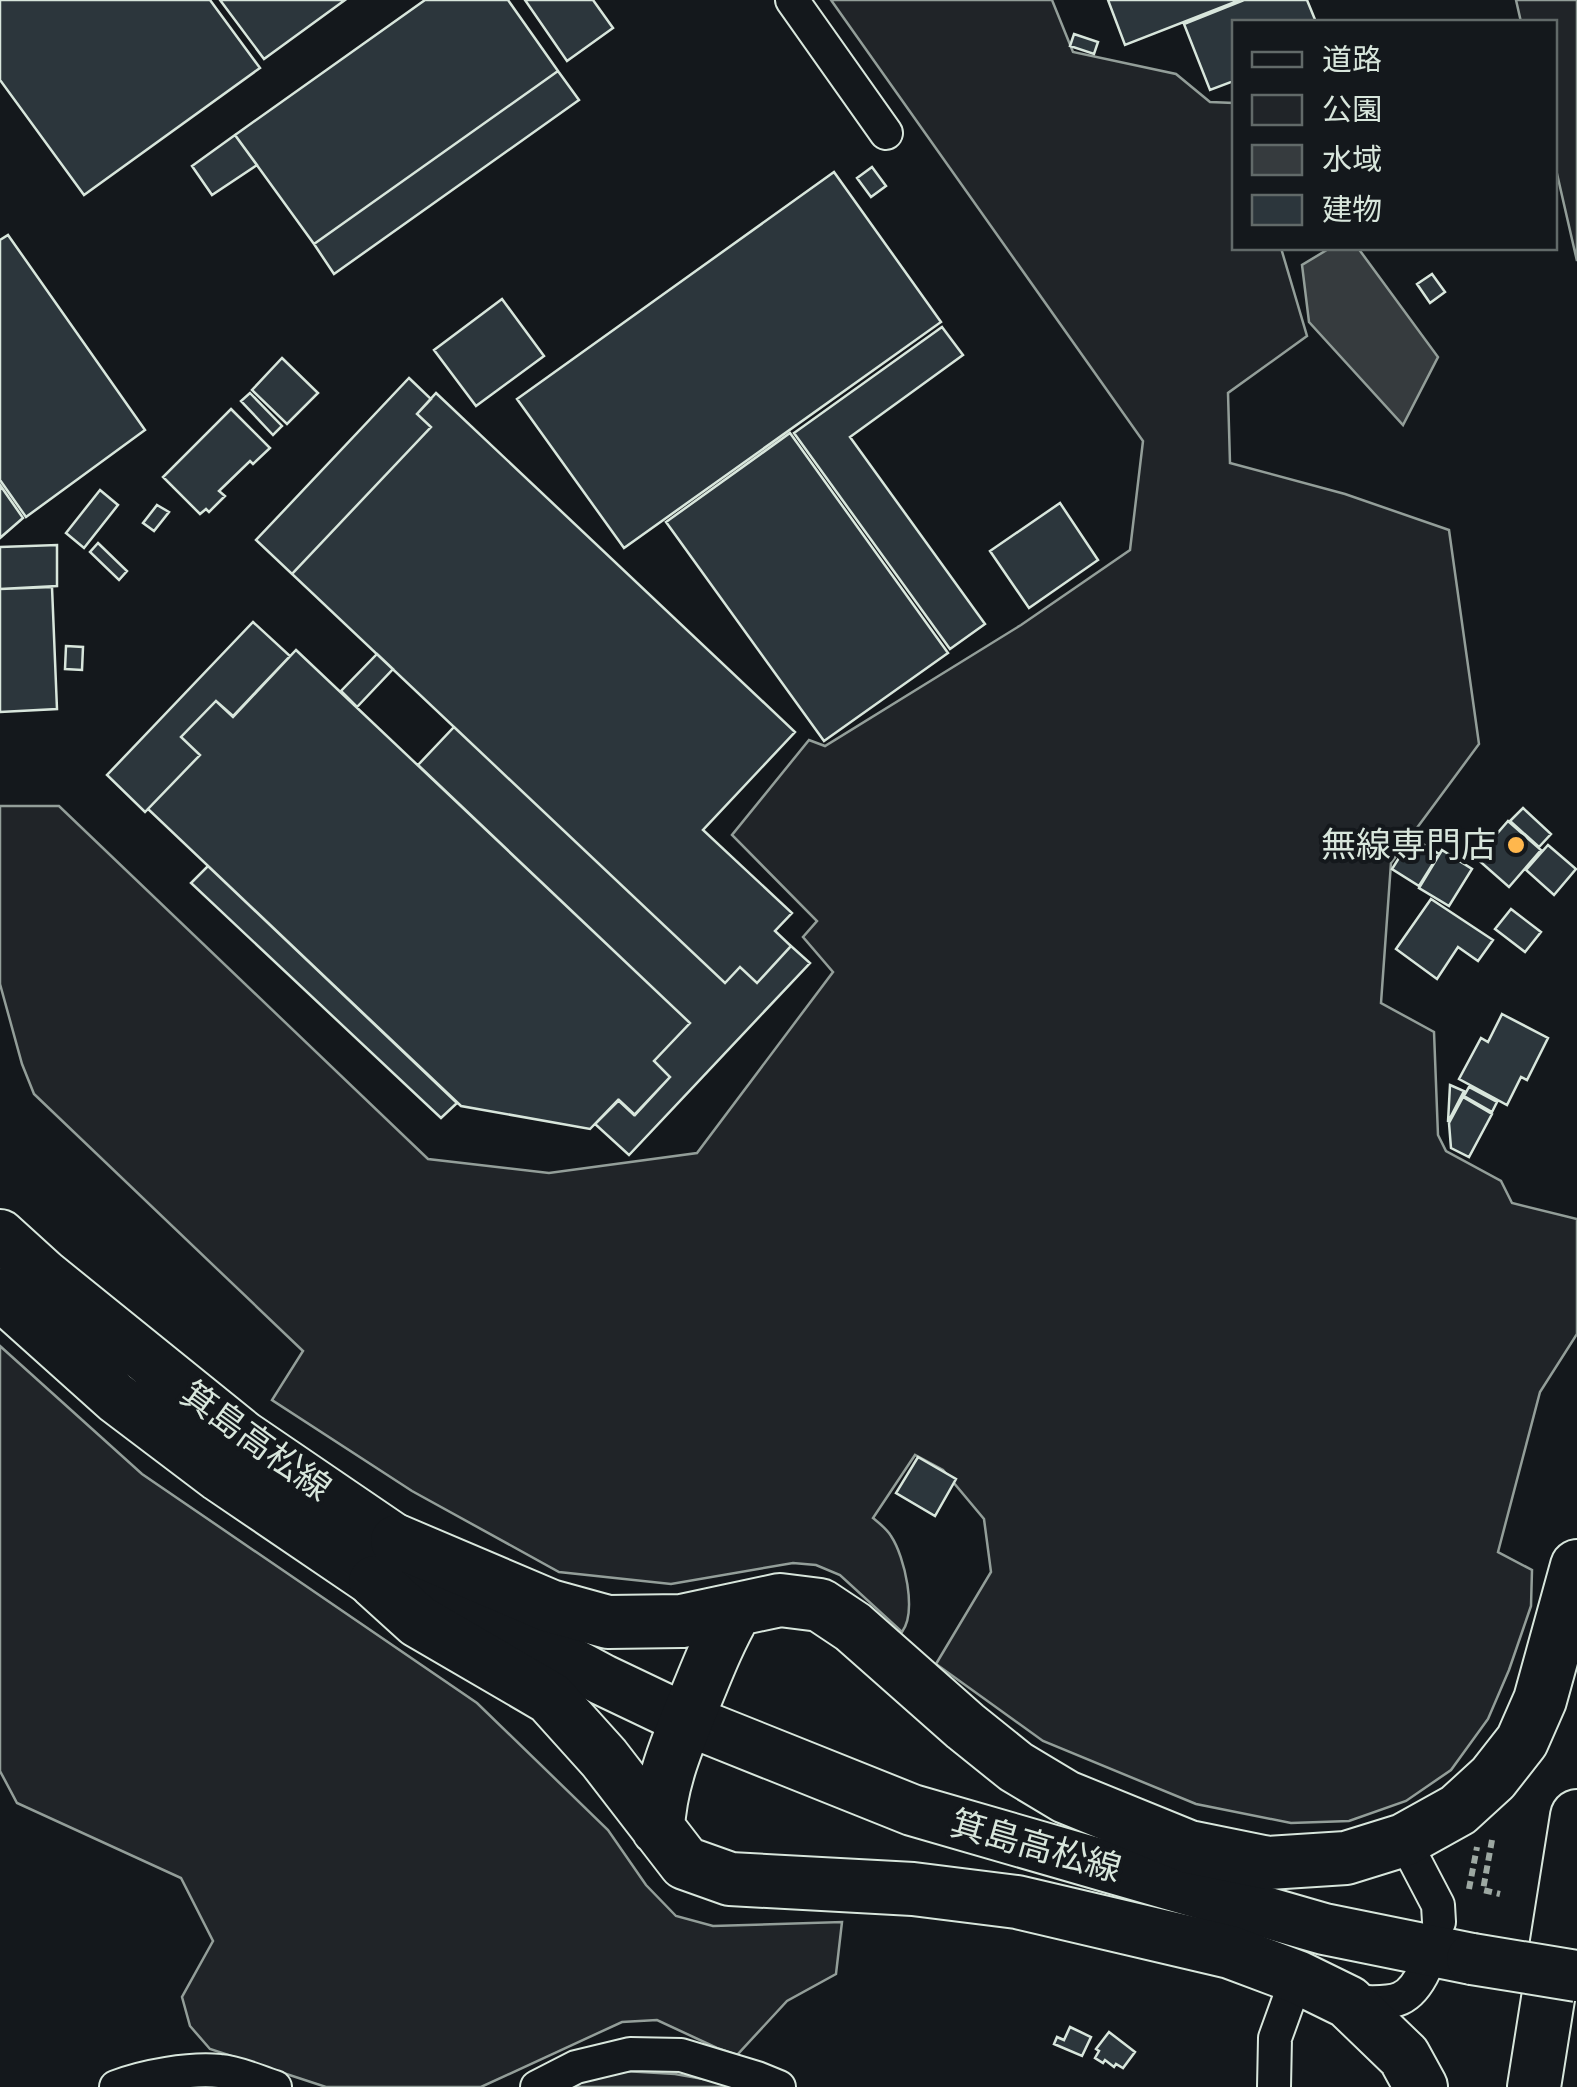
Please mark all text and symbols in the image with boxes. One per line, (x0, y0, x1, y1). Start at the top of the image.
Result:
legend (1232, 20, 1557, 250)
text: 道路 (1322, 42, 1382, 78)
text: 公園 (1322, 92, 1382, 128)
text: 水域 (1322, 142, 1382, 178)
text: 建物 (1322, 192, 1382, 228)
place label: 無線専門店 (1321, 824, 1496, 866)
marker: 無線専門店 (1505, 834, 1527, 856)
street label: 箕島高松線 (173, 1373, 339, 1509)
street label: 箕島高松線 (946, 1802, 1126, 1890)

